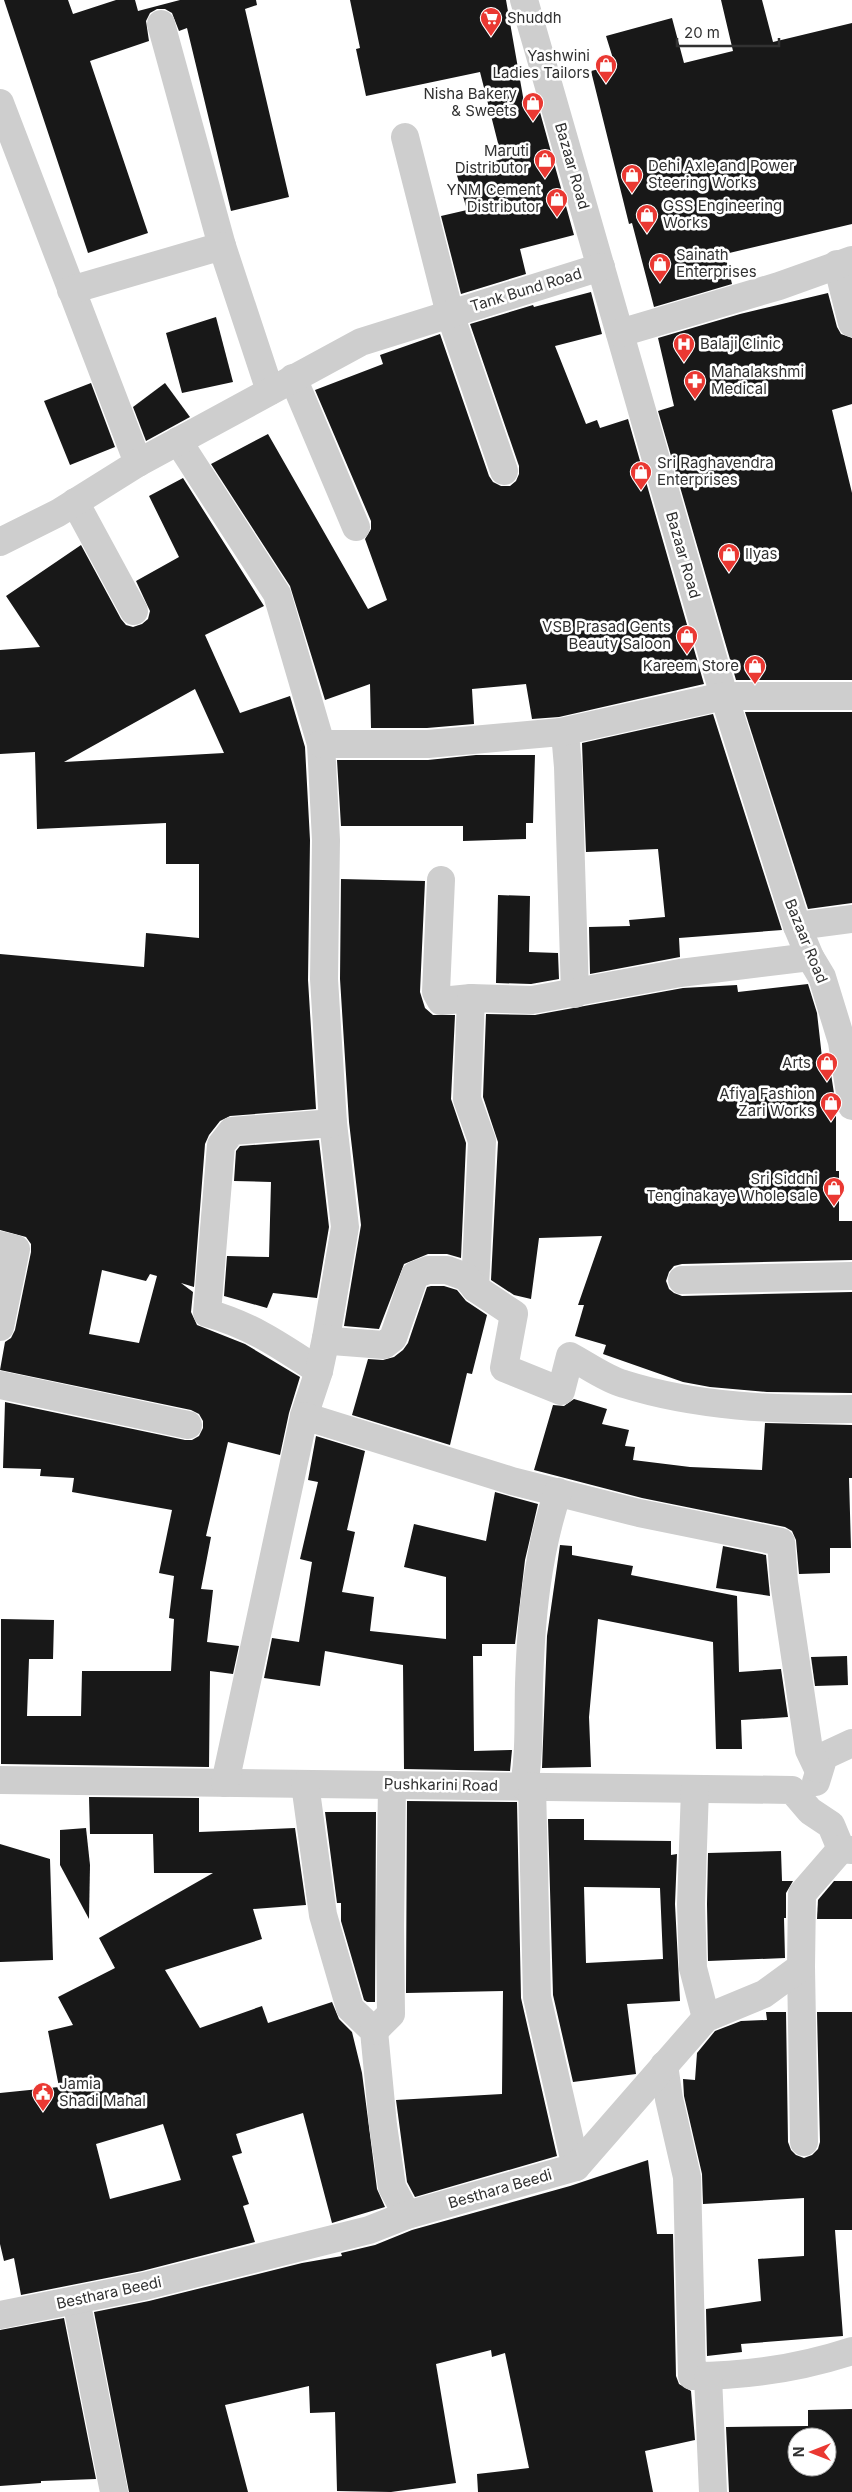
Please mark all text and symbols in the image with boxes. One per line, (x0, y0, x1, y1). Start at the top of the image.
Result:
supermarket icon: Shuddh (479, 6, 503, 37)
place label: Shuddh (507, 8, 562, 27)
scale bar (677, 15, 780, 47)
text: 20 m (684, 23, 720, 42)
place label: Yashwini Ladies Tailors (493, 46, 590, 82)
shop icon: Yashwini Ladies Tailors (594, 53, 618, 84)
place label: Nisha Bakery & Sweets (423, 84, 518, 120)
shop icon: Nisha Bakery & Sweets (521, 91, 545, 122)
street label: Bazaar Road (551, 120, 594, 211)
place label: Maruti Distributor (455, 141, 529, 177)
shop icon: Maruti Distributor (533, 148, 557, 179)
place label: Dehi Axle and Power Steering Works (648, 156, 795, 192)
shop icon: Dehi Axle and Power Steering Works (620, 163, 644, 194)
place label: YNM Cement Distributor (446, 180, 541, 216)
shop icon: YNM Cement Distributor (545, 187, 569, 218)
place label: GSS Engineering Works (663, 196, 782, 232)
shop icon: GSS Engineering Works (635, 203, 659, 234)
place label: Sainath Enterprises (676, 245, 757, 281)
shop icon: Sainath Enterprises (648, 252, 672, 283)
street label: Tank Bund Road (468, 264, 584, 315)
hospital icon: Balaji Clinic (672, 332, 696, 363)
place label: Balaji Clinic (700, 334, 781, 353)
place label: Mahalakshmi Medical (711, 362, 804, 398)
pharmacy icon: Mahalakshmi Medical (683, 369, 707, 400)
place label: Sri Raghavendra Enterprises (657, 453, 774, 489)
shop icon: Sri Raghavendra Enterprises (629, 460, 653, 491)
street label: Bazaar Road (662, 509, 705, 600)
shop icon: Ilyas (717, 542, 741, 573)
place label: Ilyas (745, 544, 778, 563)
place label: VSB Prasad Gents Beauty Saloon (542, 617, 671, 653)
shop icon: VSB Prasad Gents Beauty Saloon (675, 624, 699, 655)
shop icon: Kareem Store (743, 654, 767, 685)
place label: Kareem Store (643, 656, 739, 675)
street label: Bazaar Road (781, 896, 832, 986)
shop icon: Arts (815, 1051, 839, 1082)
place label: Arts (782, 1053, 811, 1072)
place label: Afiya Fashion Zari Works (719, 1084, 815, 1120)
shop icon: Afiya Fashion Zari Works (819, 1091, 843, 1122)
place label: Sri Siddhi Tenginakaye Whole sale (646, 1169, 818, 1205)
shop icon: Sri Siddhi Tenginakaye Whole sale (822, 1176, 846, 1207)
street label: Pushkarini Road (384, 1774, 498, 1795)
place label: Jamia Shadi Mahal (59, 2074, 146, 2110)
public building icon: Jamia Shadi Mahal (31, 2081, 55, 2112)
street label: Besthara Beedi (446, 2165, 554, 2212)
street label: Besthara Beedi (55, 2272, 163, 2313)
north arrow (787, 2427, 837, 2477)
text: N (790, 2447, 807, 2457)

